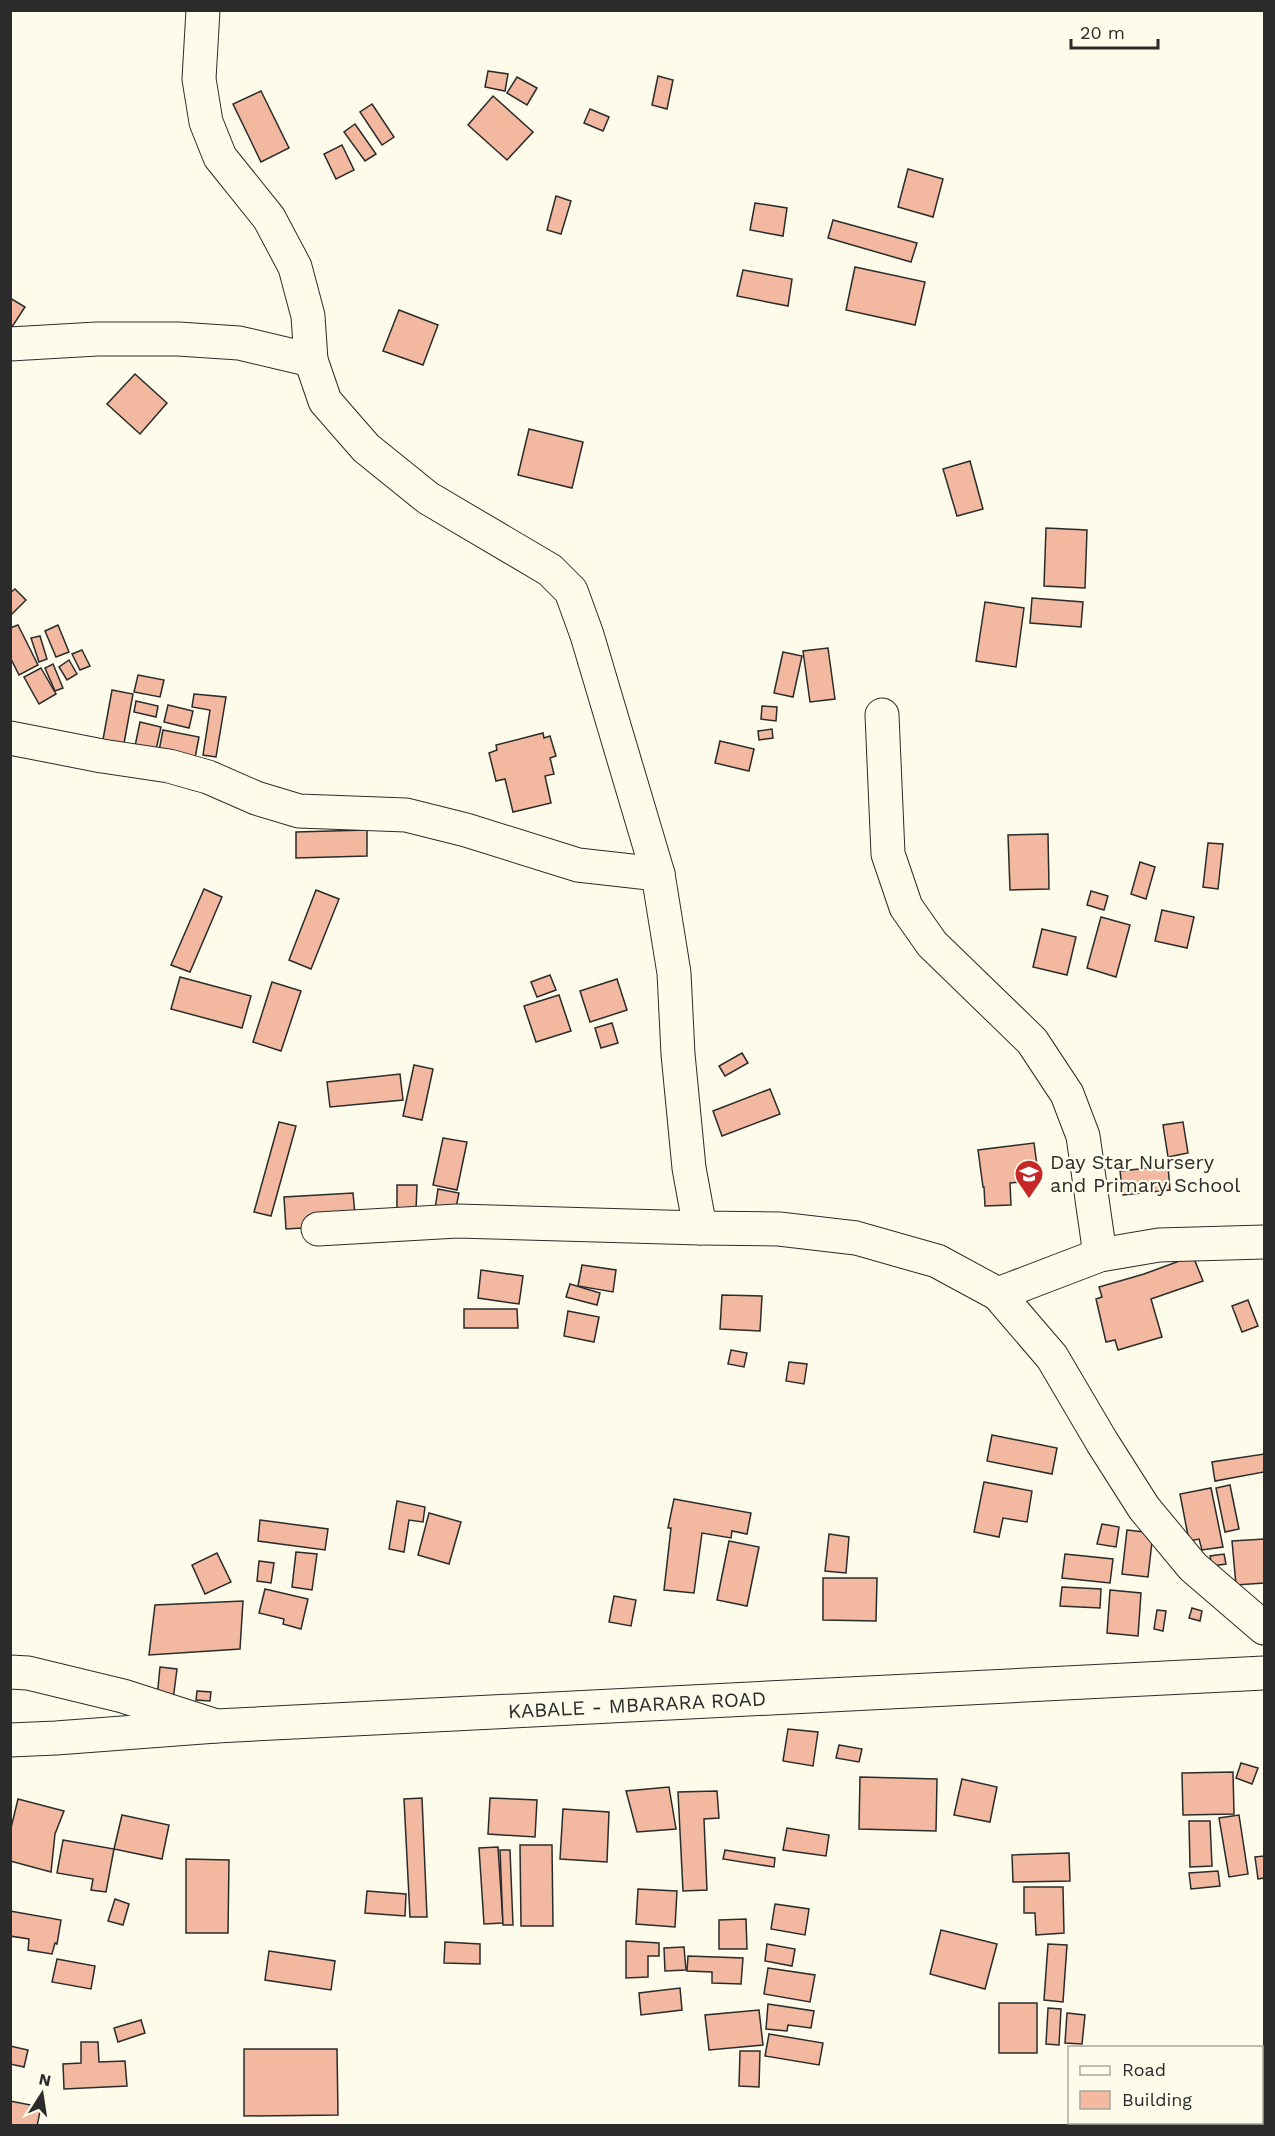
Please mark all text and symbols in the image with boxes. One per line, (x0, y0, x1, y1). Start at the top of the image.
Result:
scale bar (1071, 12, 1158, 50)
text: 20 m (1080, 22, 1125, 43)
place label: Day Star Nursery and Primary School (1050, 1150, 1240, 1197)
school or university icon: Day Star Nursery and Primary School (1013, 1158, 1045, 1200)
street label: KABALE - MBARARA ROAD (507, 1686, 767, 1723)
legend (1068, 2046, 1263, 2124)
text: Road (1122, 2059, 1166, 2080)
north arrow (12, 2064, 72, 2124)
text: N (37, 2069, 53, 2090)
text: Building (1122, 2089, 1192, 2110)

